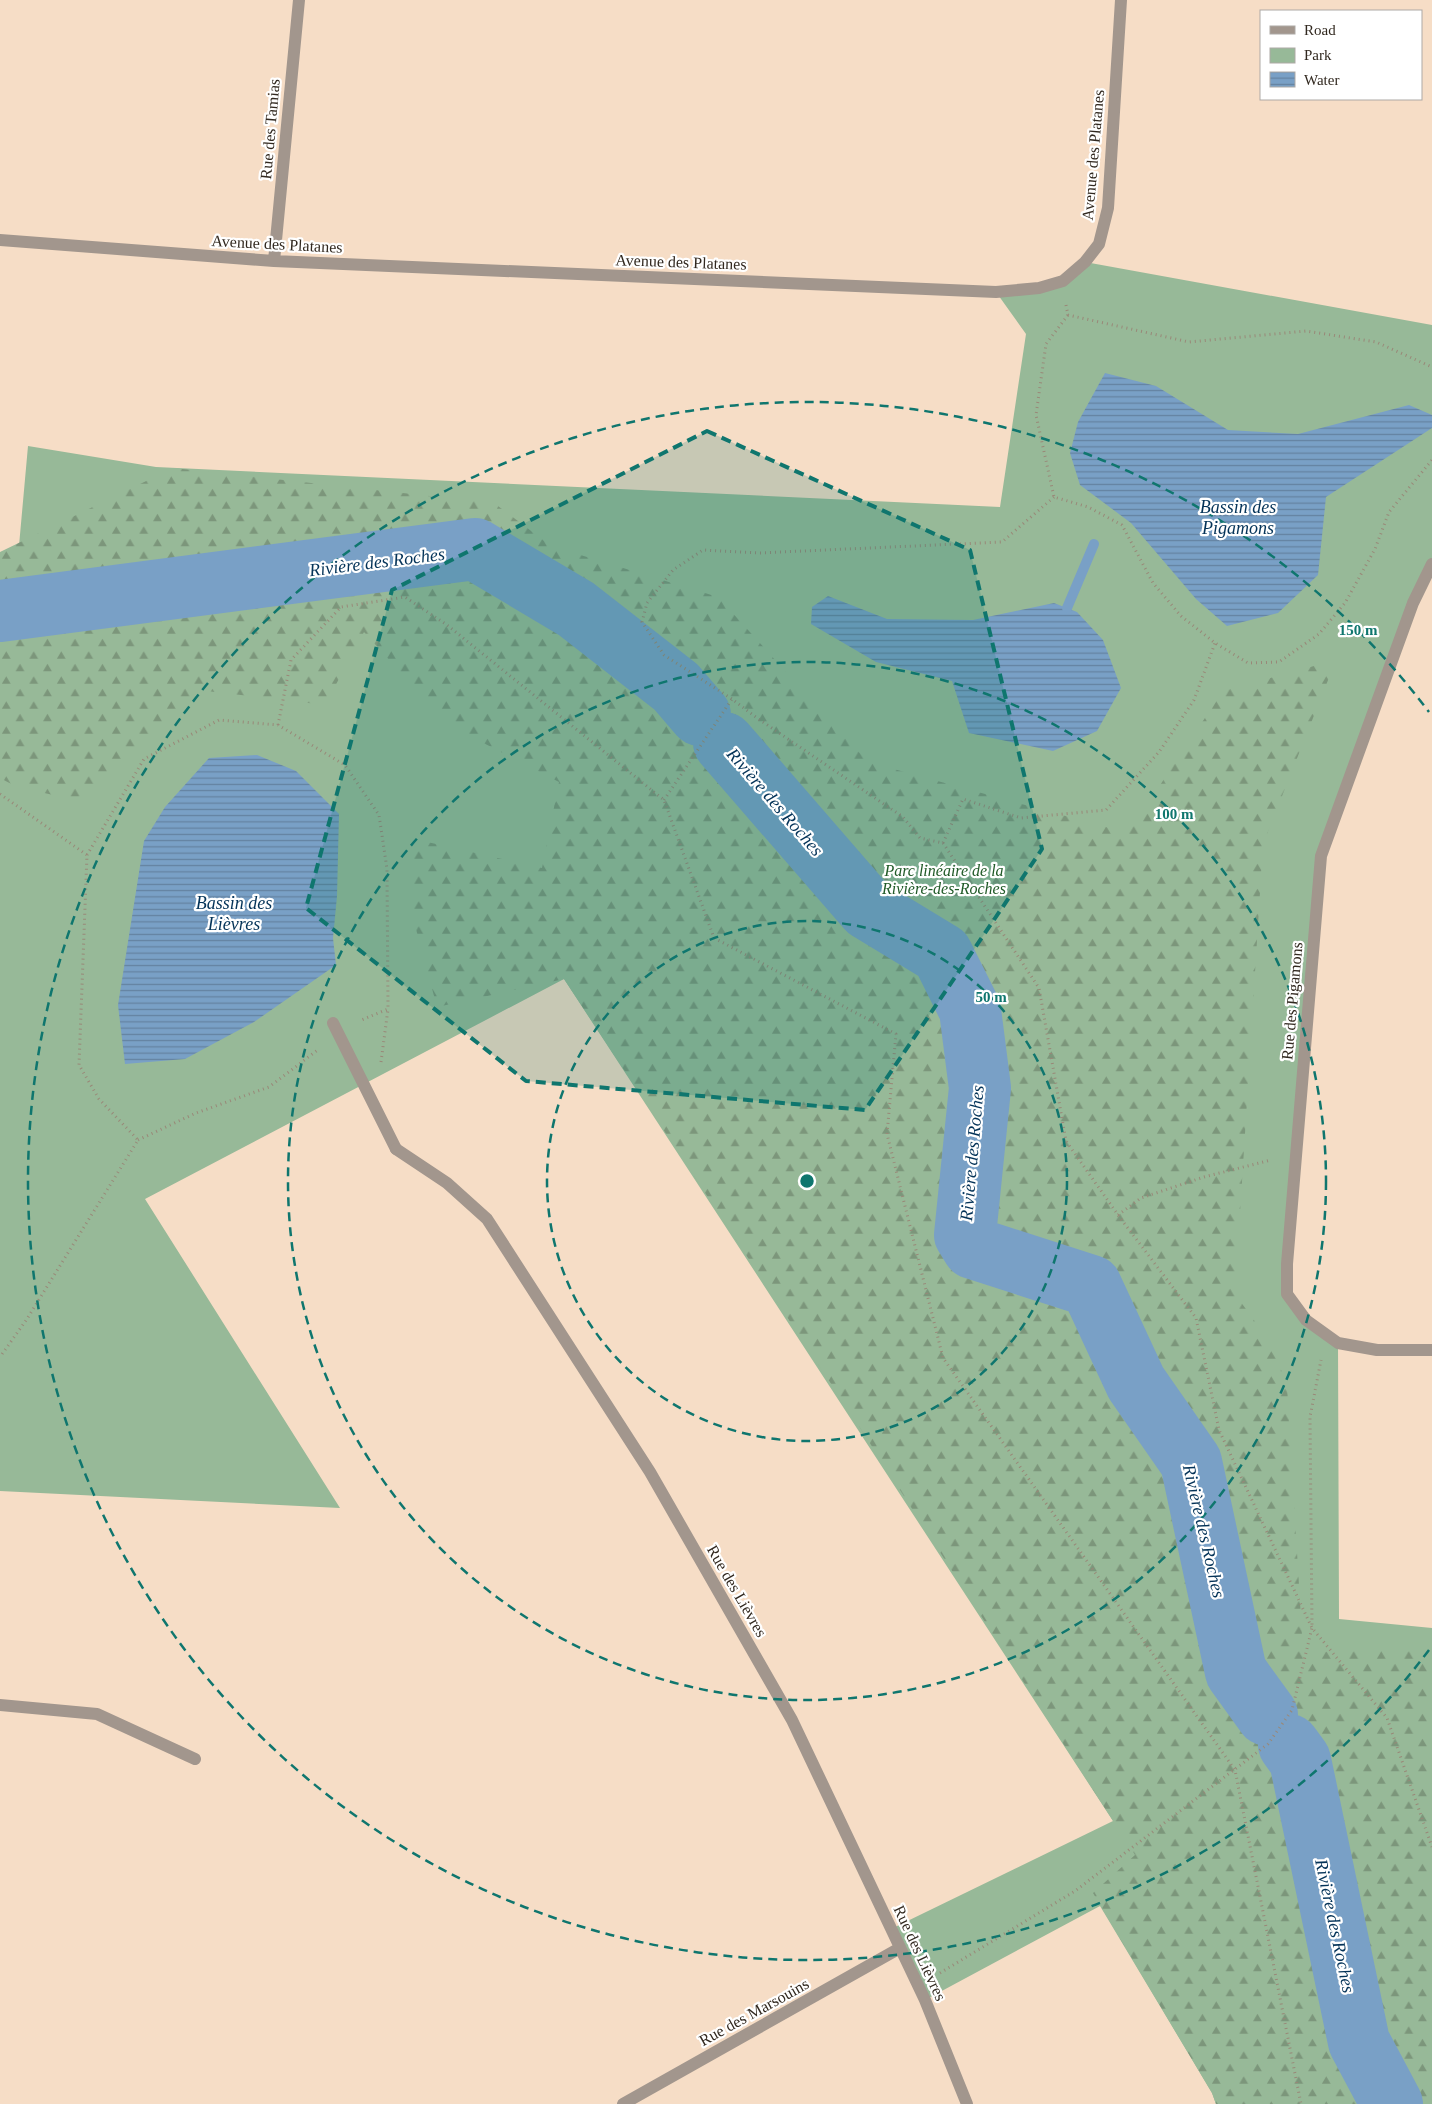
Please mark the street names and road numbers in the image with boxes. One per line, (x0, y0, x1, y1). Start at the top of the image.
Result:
street label: Rue des Tamias (257, 78, 283, 180)
street label: Avenue des Platanes (1079, 89, 1107, 221)
street label: Avenue des Platanes (211, 232, 343, 256)
street label: Avenue des Platanes (615, 251, 747, 273)
street label: Rue des Pigamons (1278, 941, 1307, 1061)
street label: Rue des Lièvres (704, 1542, 770, 1640)
street label: Rue des Lièvres (891, 1903, 949, 2003)
street label: Rue des Marsouins (696, 1975, 812, 2049)

